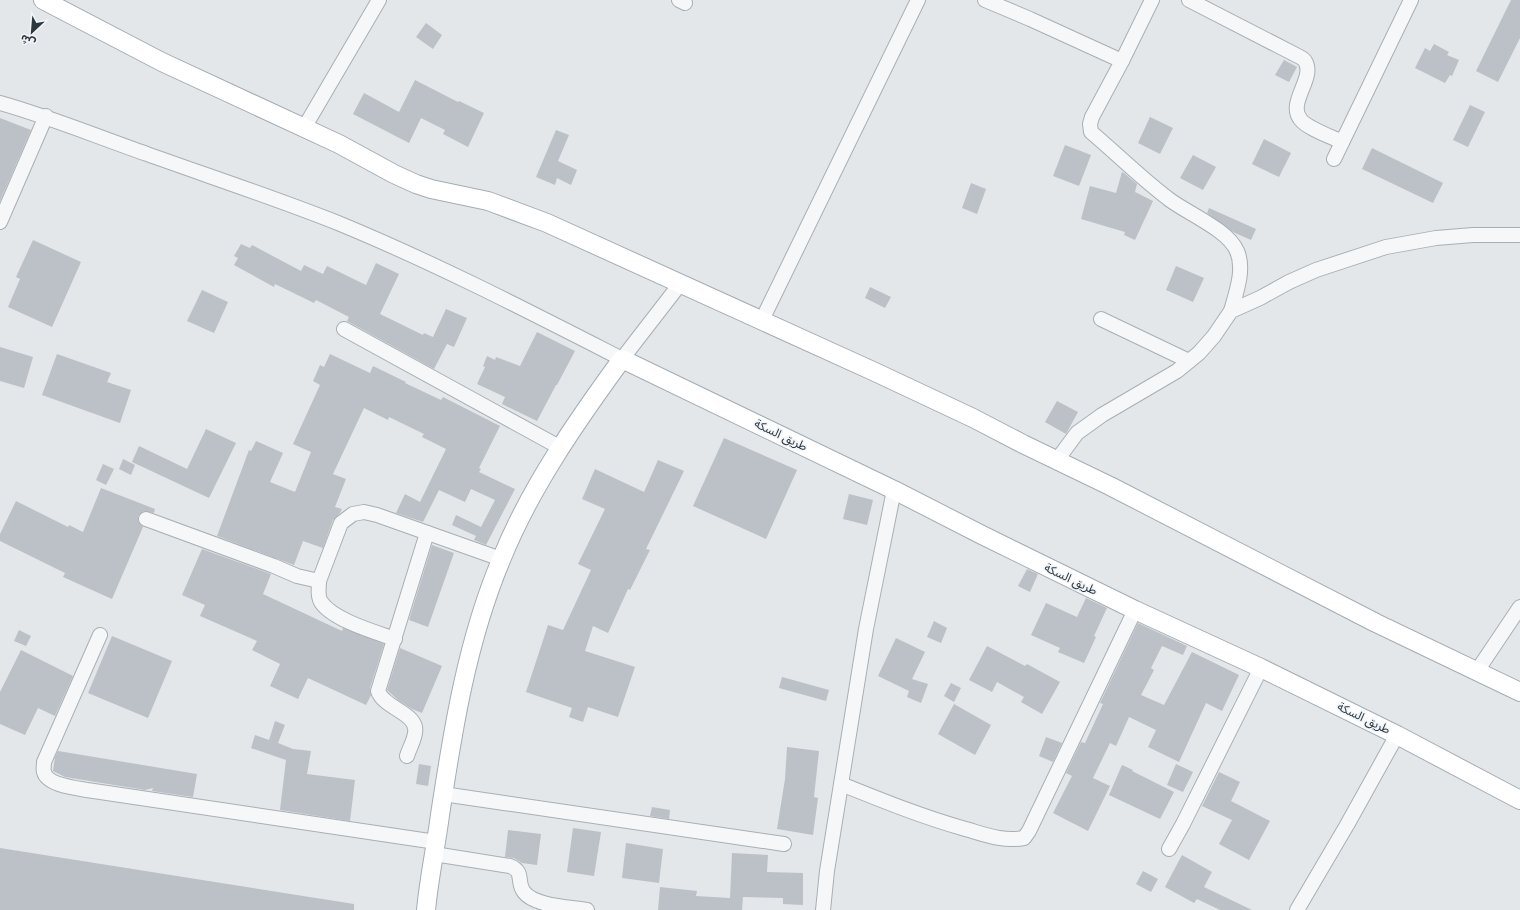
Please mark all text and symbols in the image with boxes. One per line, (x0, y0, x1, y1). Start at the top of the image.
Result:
north arrow (12, 12, 52, 52)
text: ش (18, 31, 37, 50)
street label: طريق السكة (752, 416, 810, 455)
street label: طريق السكة (1042, 560, 1100, 599)
street label: طريق السكة (1335, 699, 1393, 738)

